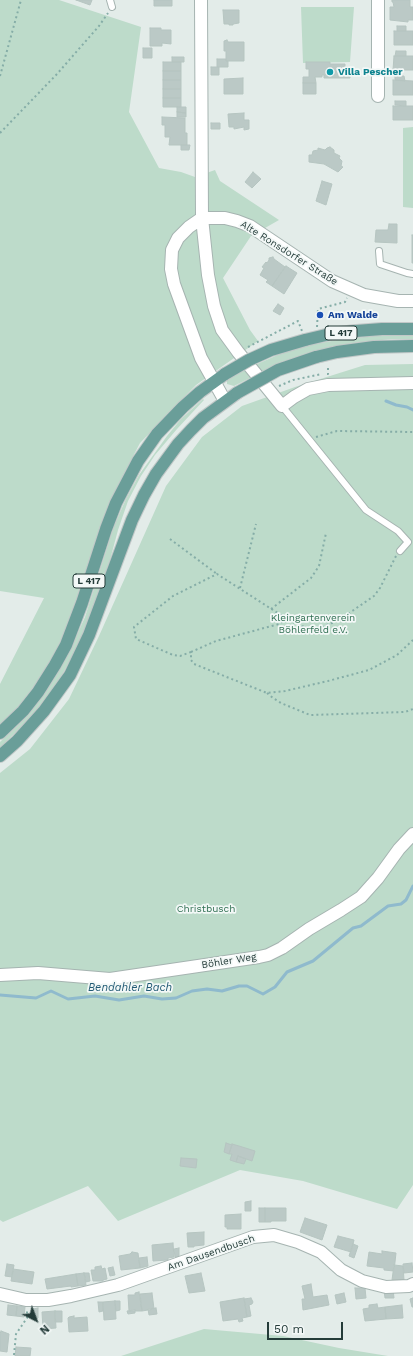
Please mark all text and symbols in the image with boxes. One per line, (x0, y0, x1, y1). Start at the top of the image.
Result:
place label: Villa Pescher (338, 66, 403, 78)
marker: Villa Pescher (325, 67, 335, 77)
street label: Alte Ronsdorfer Straße (238, 218, 340, 288)
place label: Am Walde (328, 309, 378, 321)
marker: Am Walde (315, 310, 325, 320)
road number: L 417 (325, 326, 357, 340)
road number: L 417 (73, 574, 105, 588)
park label: Kleingartenverein Böhlerfeld e.V. (271, 612, 355, 636)
park label: Christbusch (177, 903, 235, 915)
street label: Böhler Weg (201, 951, 257, 971)
water label: Bendahler Bach (88, 981, 172, 995)
street label: Am Dausendbusch (166, 1232, 256, 1274)
north arrow (16, 1300, 56, 1340)
scale bar (269, 1314, 345, 1340)
text: N (37, 1322, 52, 1337)
text: 50 m (274, 1322, 304, 1336)

